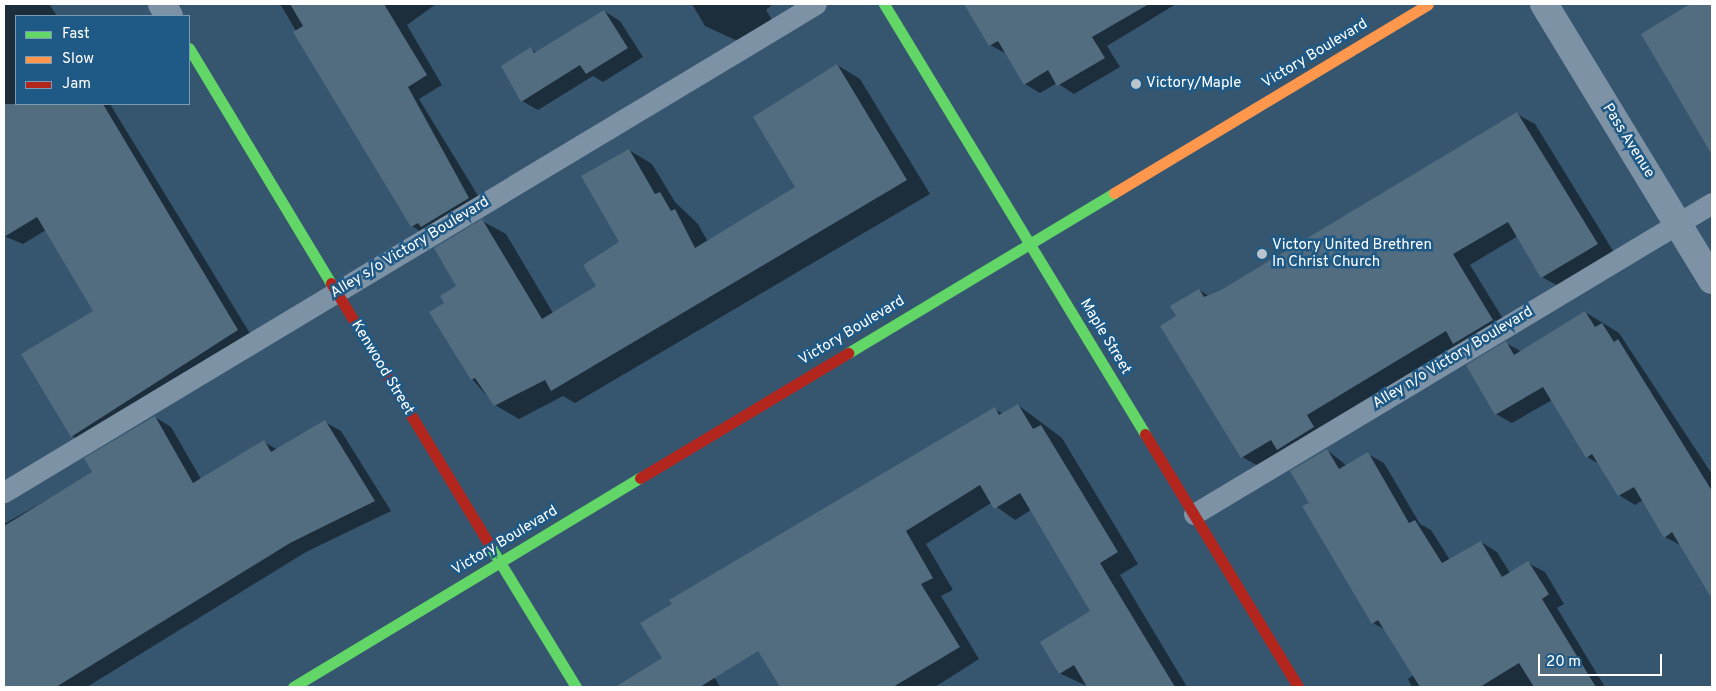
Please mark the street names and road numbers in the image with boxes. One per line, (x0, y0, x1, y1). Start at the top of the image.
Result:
street label: Victory Boulevard (1259, 15, 1371, 93)
street label: Pass Avenue (1598, 100, 1658, 182)
street label: Alley s/o Victory Boulevard (327, 193, 493, 303)
street label: Victory Boulevard (796, 292, 908, 370)
street label: Maple Street (1075, 296, 1135, 378)
street label: Alley n/o Victory Boulevard (1369, 303, 1537, 413)
street label: Kenwood Street (347, 317, 417, 419)
street label: Victory Boulevard (449, 502, 561, 580)

